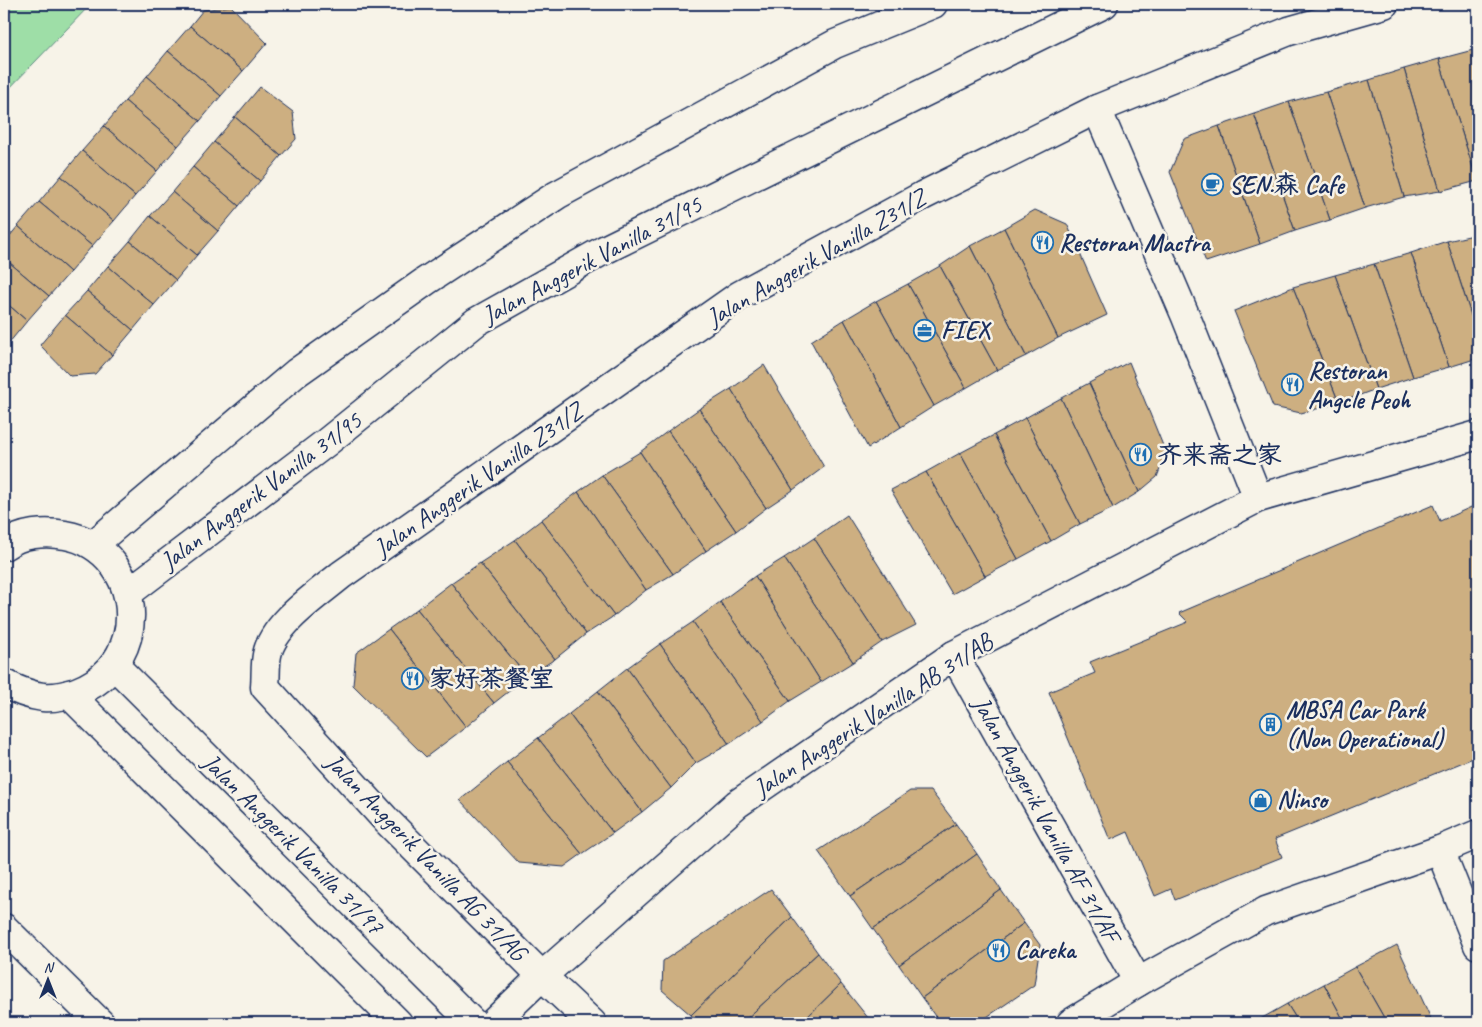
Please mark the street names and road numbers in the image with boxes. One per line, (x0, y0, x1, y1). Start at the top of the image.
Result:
street label: Jalan Anggerik Vanilla Z31/Z (700, 180, 935, 334)
street label: Jalan Anggerik Vanilla 31/95 (476, 188, 709, 332)
street label: Jalan Anggerik Vanilla Z31/Z (367, 394, 592, 565)
street label: Jalan Anggerik Vanilla 31/95 (153, 404, 369, 578)
street label: Jalan Anggerik Vanilla AB 31/AB (747, 625, 1000, 805)
street label: Jalan Anggerik Vanilla AF 31/AF (965, 690, 1129, 952)
street label: Jalan Anggerik Vanilla 31/97 (195, 746, 392, 943)
street label: Jalan Anggerik Vanilla AG 31/AG (318, 746, 535, 970)

